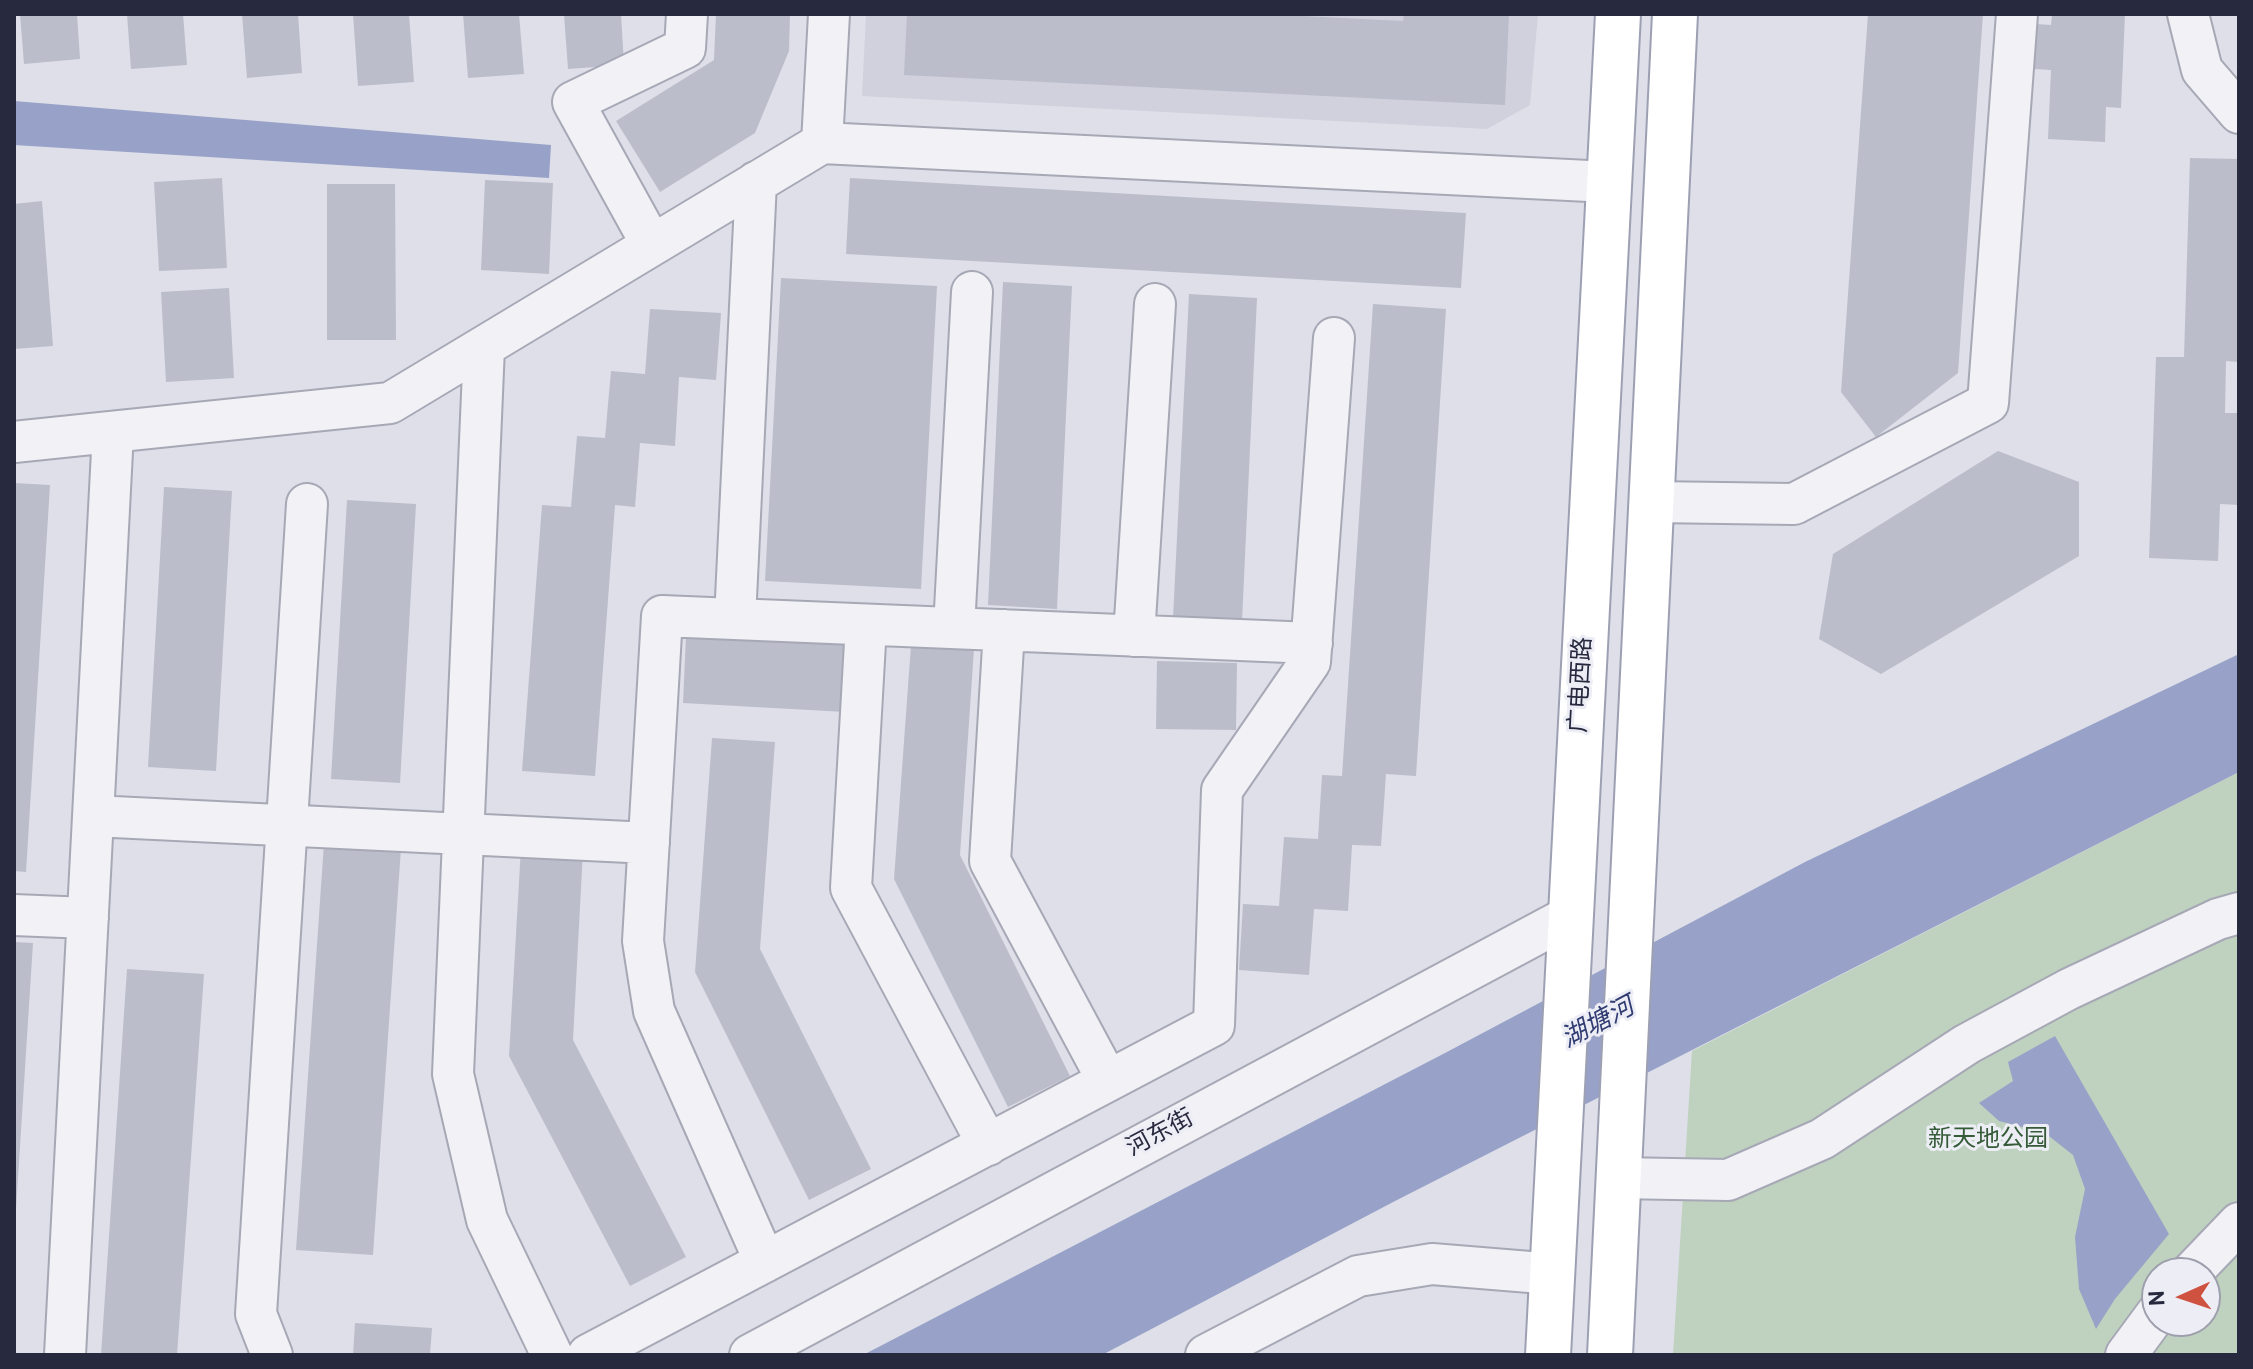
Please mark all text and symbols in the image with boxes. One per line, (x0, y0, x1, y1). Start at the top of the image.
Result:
street label: 广电西路 (1566, 636, 1600, 734)
water label: 湖塘河 (1557, 993, 1641, 1057)
street label: 河东街 (1122, 1105, 1200, 1165)
park label: 新天地公园 (1928, 1127, 2048, 1155)
north arrow (2141, 1257, 2221, 1337)
text: N (2145, 1290, 2172, 1307)

